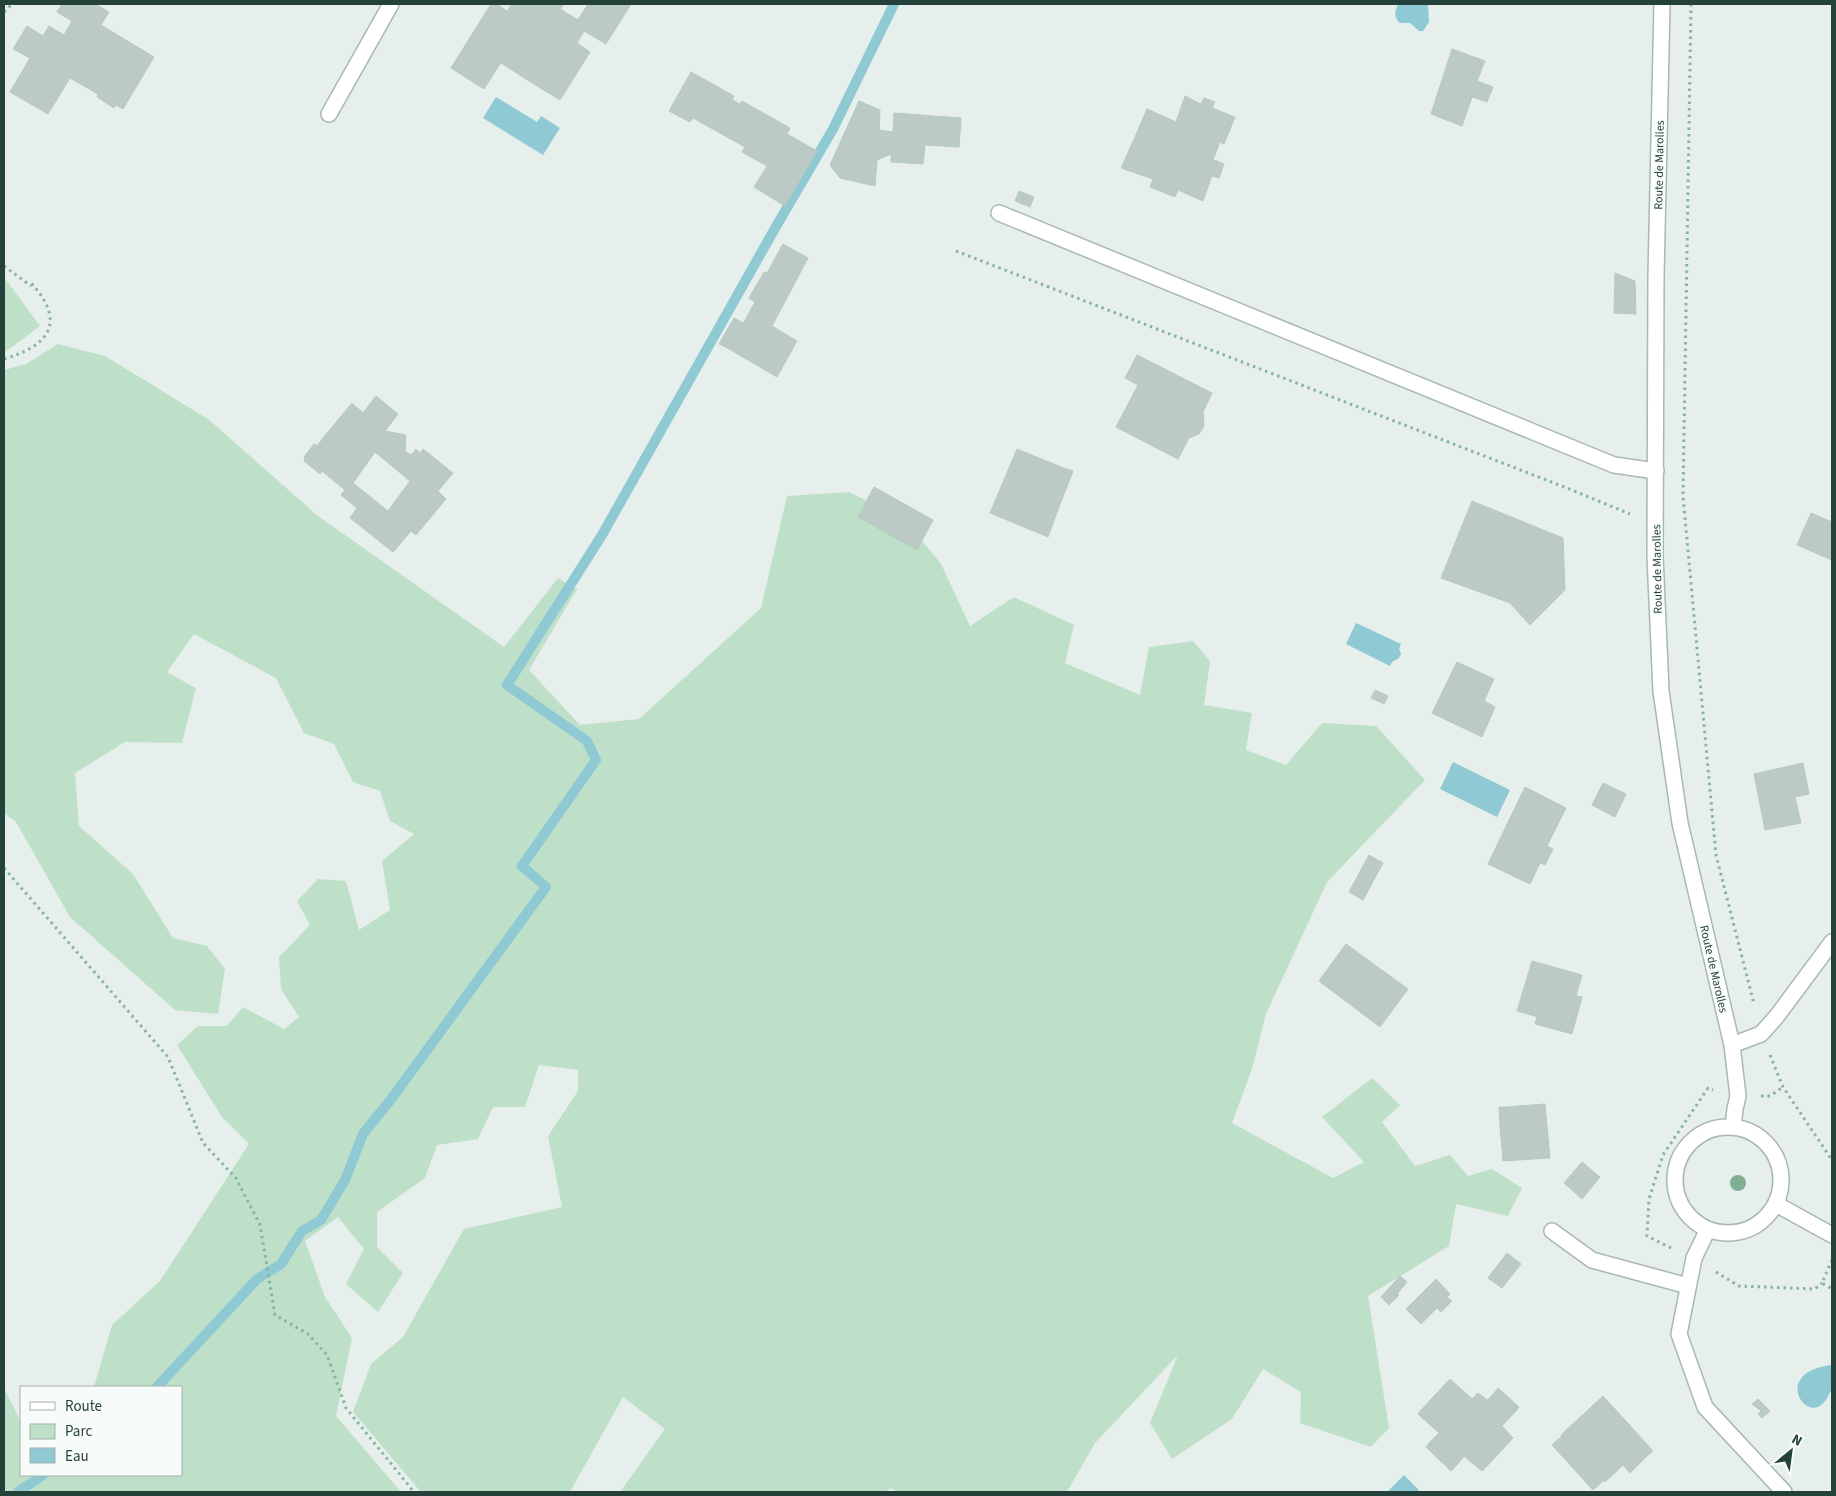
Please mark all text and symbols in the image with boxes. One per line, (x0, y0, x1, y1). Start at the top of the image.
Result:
street label: Route de Marolles (1650, 120, 1669, 210)
street label: Route de Marolles (1648, 524, 1667, 614)
street label: Route de Marolles (1695, 924, 1732, 1015)
legend (20, 1386, 182, 1476)
text: Route (65, 1396, 102, 1417)
text: Parc (65, 1421, 92, 1442)
north arrow (1766, 1426, 1816, 1476)
text: N (1788, 1430, 1806, 1452)
text: Eau (65, 1446, 89, 1467)

